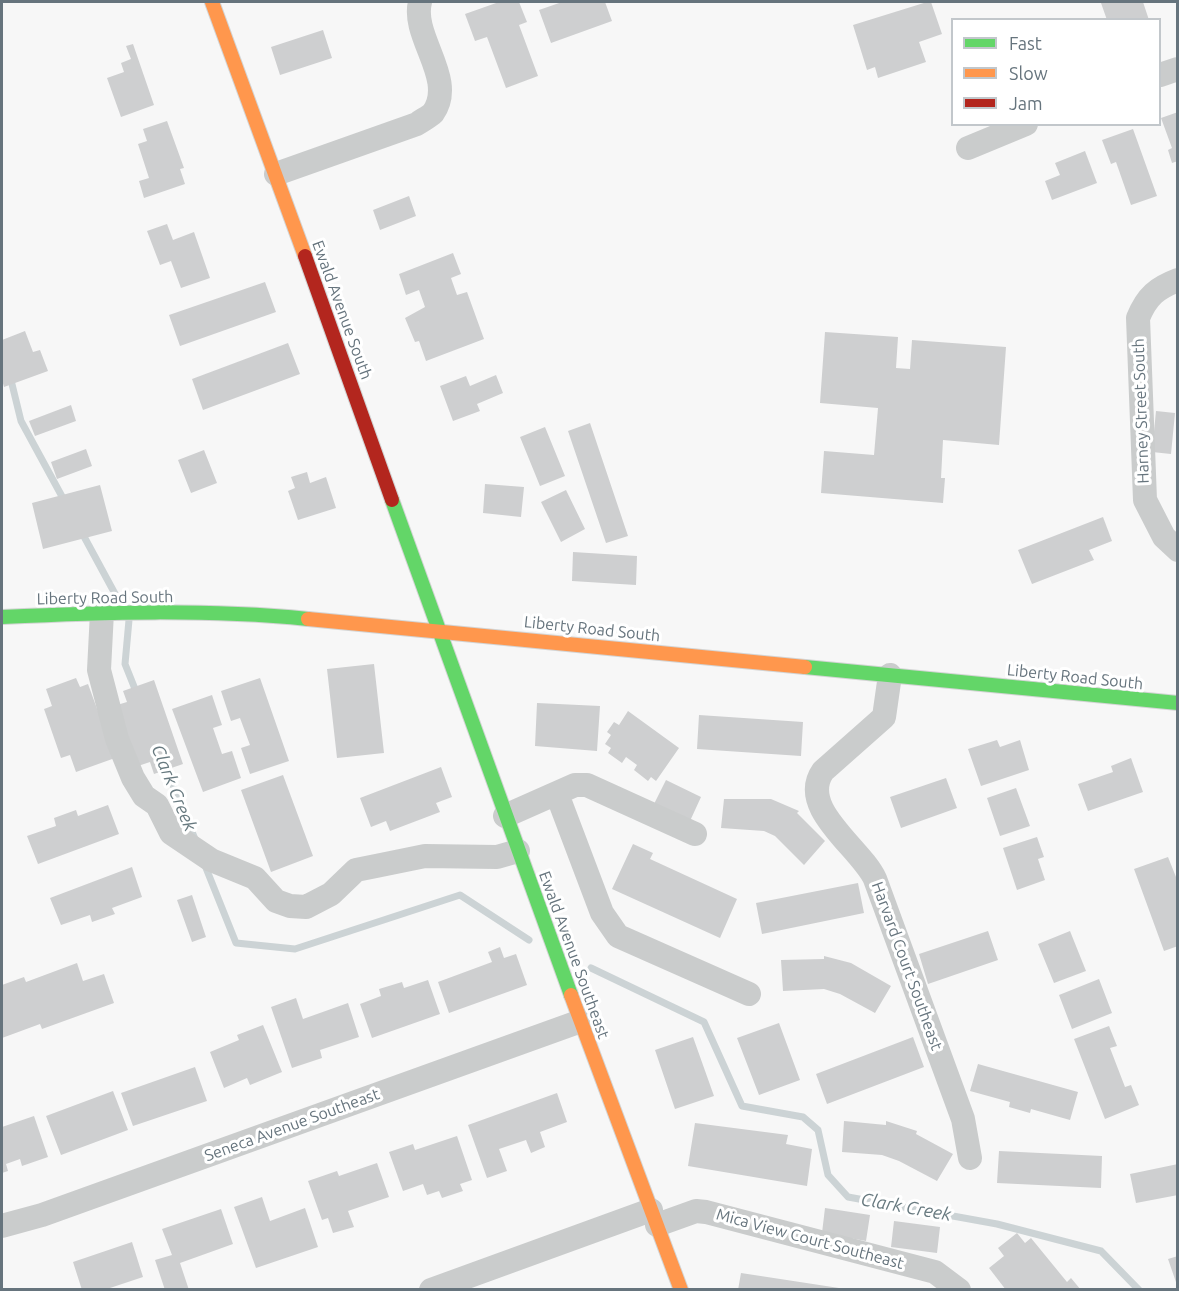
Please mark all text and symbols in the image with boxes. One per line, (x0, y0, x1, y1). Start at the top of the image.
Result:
legend (951, 18, 1161, 126)
text: Fast (1009, 33, 1042, 53)
text: Slow (1009, 63, 1048, 83)
text: Jam (1009, 93, 1043, 113)
street label: Ewald Avenue South (308, 238, 376, 382)
street label: Harney Street South (1129, 338, 1153, 484)
street label: Liberty Road South (36, 587, 174, 609)
street label: Liberty Road South (523, 612, 661, 646)
street label: Liberty Road South (1006, 660, 1144, 694)
water label: Clark Creek (147, 742, 201, 834)
street label: Ewald Avenue Southeast (535, 869, 613, 1041)
street label: Harvard Court Southeast (868, 879, 946, 1053)
street label: Seneca Avenue Southeast (202, 1084, 382, 1166)
water label: Clark Creek (859, 1188, 953, 1226)
street label: Mica View Court Southeast (714, 1205, 906, 1273)

